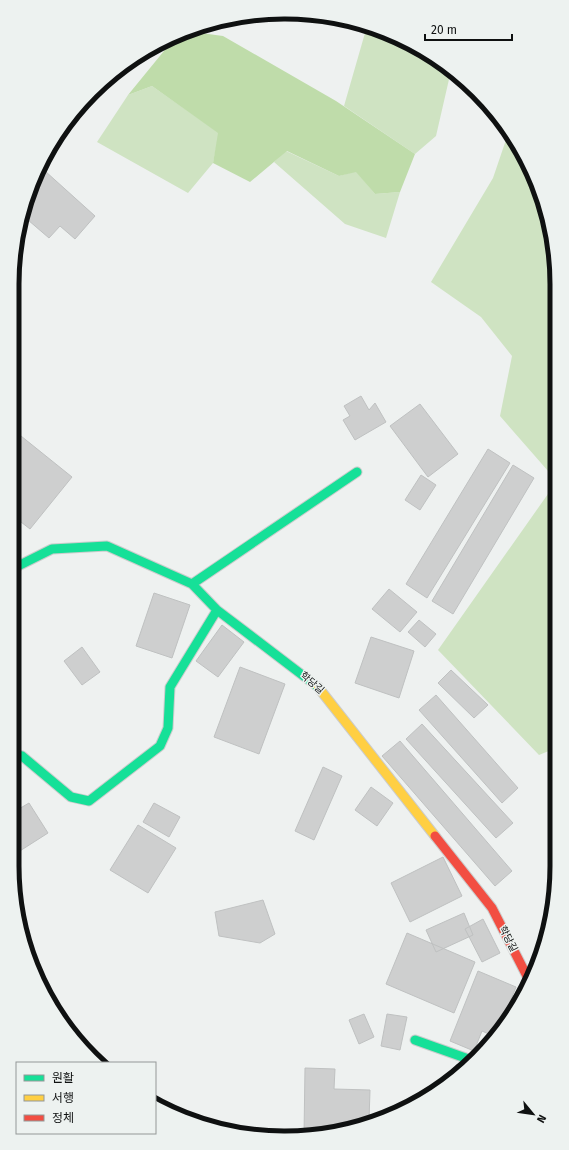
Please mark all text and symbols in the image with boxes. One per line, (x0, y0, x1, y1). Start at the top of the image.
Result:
scale bar (425, 16, 512, 42)
text: 20 m (431, 23, 457, 37)
street label: 학당길 (298, 669, 326, 697)
street label: 학당길 (496, 924, 520, 954)
legend (16, 1062, 156, 1134)
text: 원활 (52, 1071, 74, 1085)
text: 서행 (52, 1091, 74, 1105)
north arrow (513, 1094, 553, 1134)
text: 정체 (52, 1111, 74, 1125)
text: N (534, 1112, 549, 1125)

